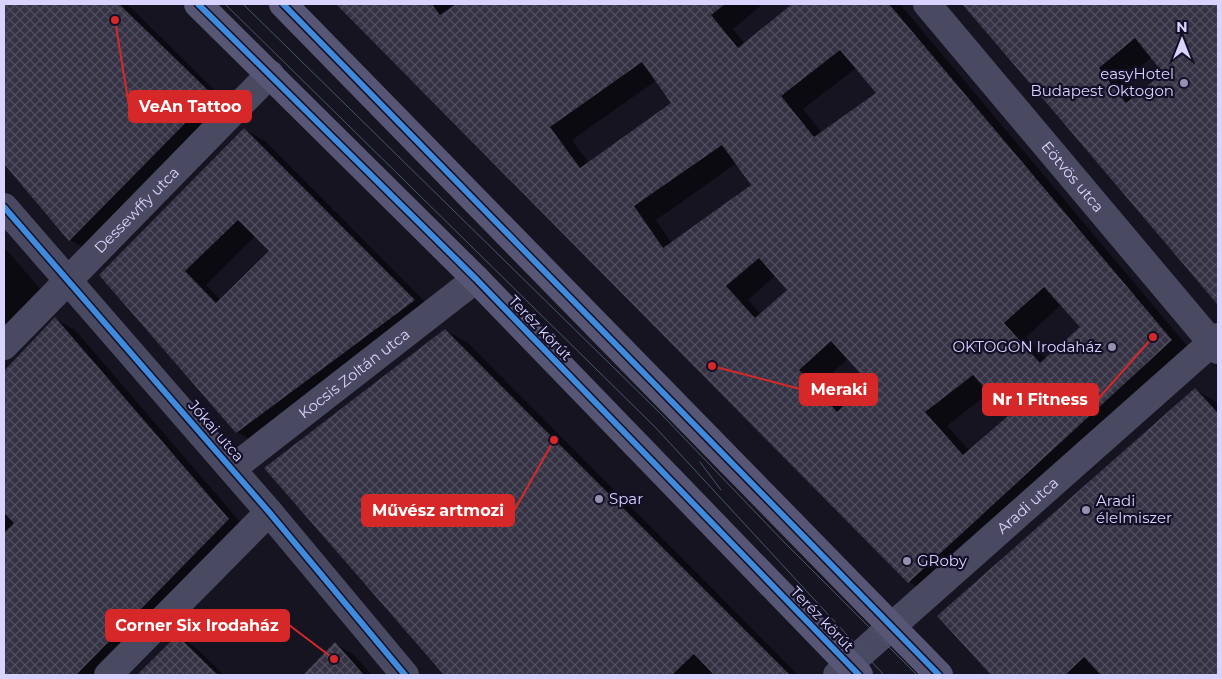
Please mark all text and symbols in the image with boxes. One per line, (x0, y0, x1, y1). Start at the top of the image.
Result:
north arrow (1157, 15, 1207, 65)
text: N (1176, 18, 1188, 36)
place label: easyHotel Budapest Oktogon (1030, 64, 1174, 100)
marker: easyHotel Budapest Oktogon (1178, 77, 1190, 89)
callout: VeAn Tattoo (129, 91, 251, 122)
text: VeAn Tattoo (138, 97, 241, 116)
street label: Eötvös utca (1038, 137, 1108, 216)
street label: Dessewffy utca (90, 163, 183, 257)
street label: Teréz körút (505, 291, 576, 364)
street label: Kocsis Zoltán utca (295, 324, 413, 423)
place label: OKTOGON Irodaház (952, 337, 1102, 356)
marker: OKTOGON Irodaház (1106, 341, 1118, 353)
callout: Meraki (800, 374, 877, 405)
text: Meraki (811, 380, 867, 399)
callout: Nr 1 Fitness (983, 384, 1098, 415)
text: Nr 1 Fitness (992, 390, 1088, 409)
street label: Jókai utca (184, 395, 248, 465)
street label: Aradi utca (993, 473, 1062, 538)
place label: Spar (609, 489, 643, 508)
place label: Aradi élelmiszer (1096, 491, 1172, 527)
marker: Spar (593, 493, 605, 505)
callout: Művész artmozi (362, 495, 514, 526)
text: Művész artmozi (372, 501, 504, 520)
marker: Aradi élelmiszer (1080, 504, 1092, 516)
place label: GRoby (917, 551, 968, 570)
marker: GRoby (901, 555, 913, 567)
street label: Teréz körút (787, 582, 858, 655)
callout: Corner Six Irodaház (106, 610, 289, 641)
text: Corner Six Irodaház (115, 616, 279, 635)

